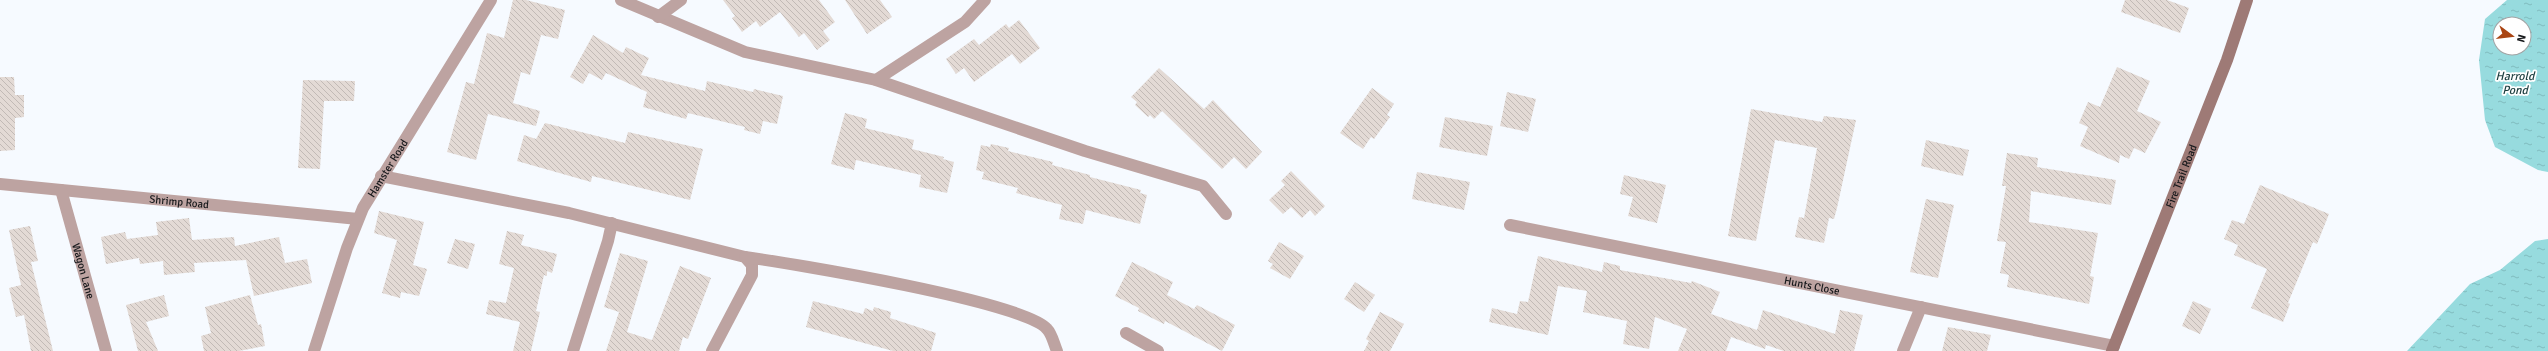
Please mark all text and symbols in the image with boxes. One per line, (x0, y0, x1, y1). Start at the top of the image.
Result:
north arrow (2492, 16, 2532, 56)
text: N (2514, 33, 2528, 44)
water label: Harrold Pond (2496, 69, 2536, 98)
street label: Hamster Road (365, 137, 411, 200)
street label: Fire Trail Road (2163, 143, 2200, 210)
street label: Shrimp Road (149, 193, 210, 211)
street label: Wagon Lane (69, 242, 97, 300)
street label: Hunts Close (1783, 274, 1841, 298)

